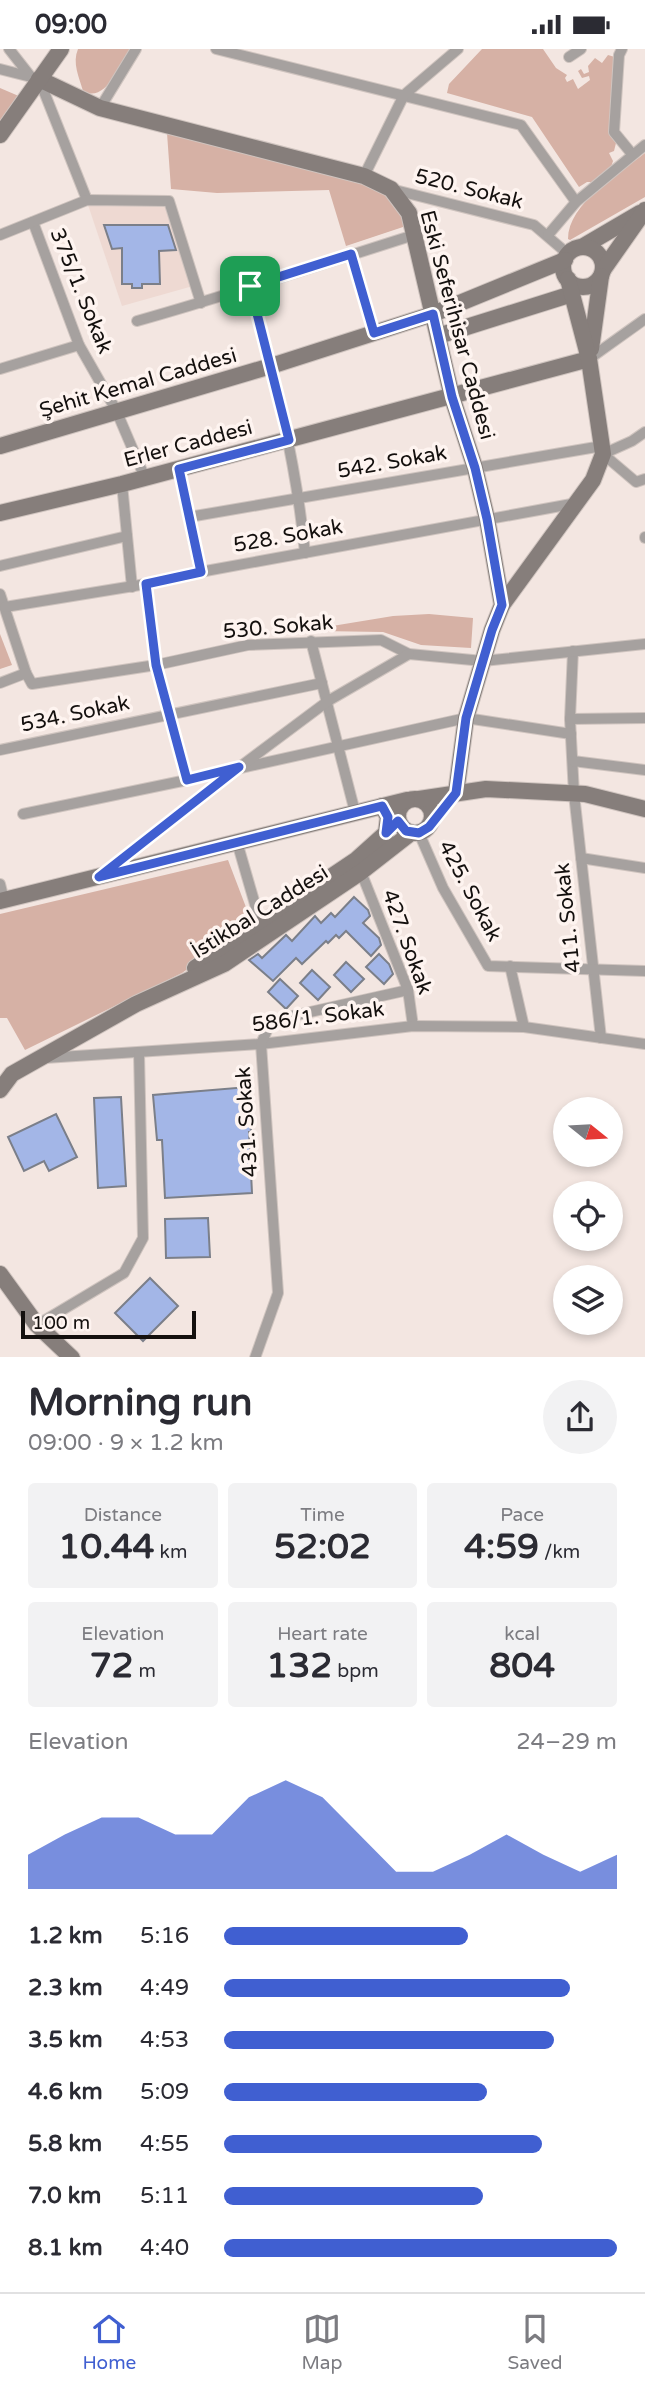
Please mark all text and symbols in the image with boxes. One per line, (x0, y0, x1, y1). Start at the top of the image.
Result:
text: 09:00 (35, 9, 107, 40)
street label: 520. Sokak (412, 163, 526, 215)
street label: Eski Seferihisar Caddesi (414, 208, 500, 442)
street label: 375/1. Sokak (44, 225, 118, 357)
pin (220, 256, 280, 316)
icon: arrive (231, 267, 269, 305)
street label: Şehit Kemal Caddesi (36, 343, 240, 423)
street label: Erler Caddesi (121, 415, 255, 473)
street label: 542. Sokak (335, 440, 449, 484)
street label: 528. Sokak (231, 514, 345, 558)
street label: 530. Sokak (222, 610, 334, 644)
street label: 534. Sokak (18, 690, 132, 738)
street label: 425. Sokak (433, 836, 507, 946)
street label: İstikbal Caddesi (187, 860, 333, 964)
street label: 411. Sokak (550, 862, 586, 974)
street label: 427. Sokak (377, 886, 437, 998)
street label: 586/1. Sokak (250, 996, 386, 1038)
street label: 431. Sokak (231, 1066, 263, 1178)
north arrow (553, 1097, 623, 1167)
map controls (553, 1097, 623, 1335)
button: locate (553, 1181, 623, 1251)
button: layers (553, 1265, 623, 1335)
scale bar (21, 1309, 196, 1340)
text: 100 m (32, 1312, 90, 1334)
text: Morning run (28, 1380, 252, 1426)
button: share (543, 1380, 617, 1454)
text: 09:00 · 9 × 1.2 km (28, 1429, 224, 1457)
text: Distance (84, 1504, 162, 1526)
text: Time (300, 1504, 345, 1526)
text: Pace (500, 1504, 544, 1526)
text: 10.44 (58, 1526, 155, 1568)
text: 52:02 (274, 1526, 371, 1568)
text: 4:59 (464, 1526, 539, 1568)
text: km (155, 1541, 187, 1563)
text: /km (539, 1541, 580, 1563)
text: Elevation (81, 1623, 164, 1645)
text: Heart rate (277, 1623, 368, 1645)
text: kcal (504, 1623, 540, 1645)
text: 72 (90, 1645, 134, 1687)
text: 132 (266, 1645, 332, 1687)
text: 804 (489, 1645, 555, 1687)
text: m (134, 1660, 156, 1682)
text: bpm (332, 1660, 379, 1682)
text: Elevation (28, 1728, 129, 1756)
text: 24–29 m (516, 1728, 617, 1756)
text: 1.2 km (28, 1922, 103, 1950)
text: 5:16 (140, 1922, 189, 1950)
text: 2.3 km (28, 1974, 103, 2002)
text: 4:49 (140, 1974, 189, 2002)
text: 3.5 km (28, 2026, 103, 2054)
text: 4:53 (140, 2026, 189, 2054)
text: 4.6 km (28, 2078, 103, 2106)
text: 5:09 (140, 2078, 189, 2106)
text: 5.8 km (28, 2130, 102, 2158)
text: 4:55 (140, 2130, 189, 2158)
text: 7.0 km (28, 2182, 101, 2210)
text: 5:11 (140, 2182, 189, 2210)
text: 8.1 km (28, 2234, 103, 2262)
text: 4:40 (140, 2234, 189, 2262)
tab: Home (83, 2310, 136, 2374)
tab: Map (301, 2310, 342, 2374)
tab: Saved (508, 2310, 562, 2374)

